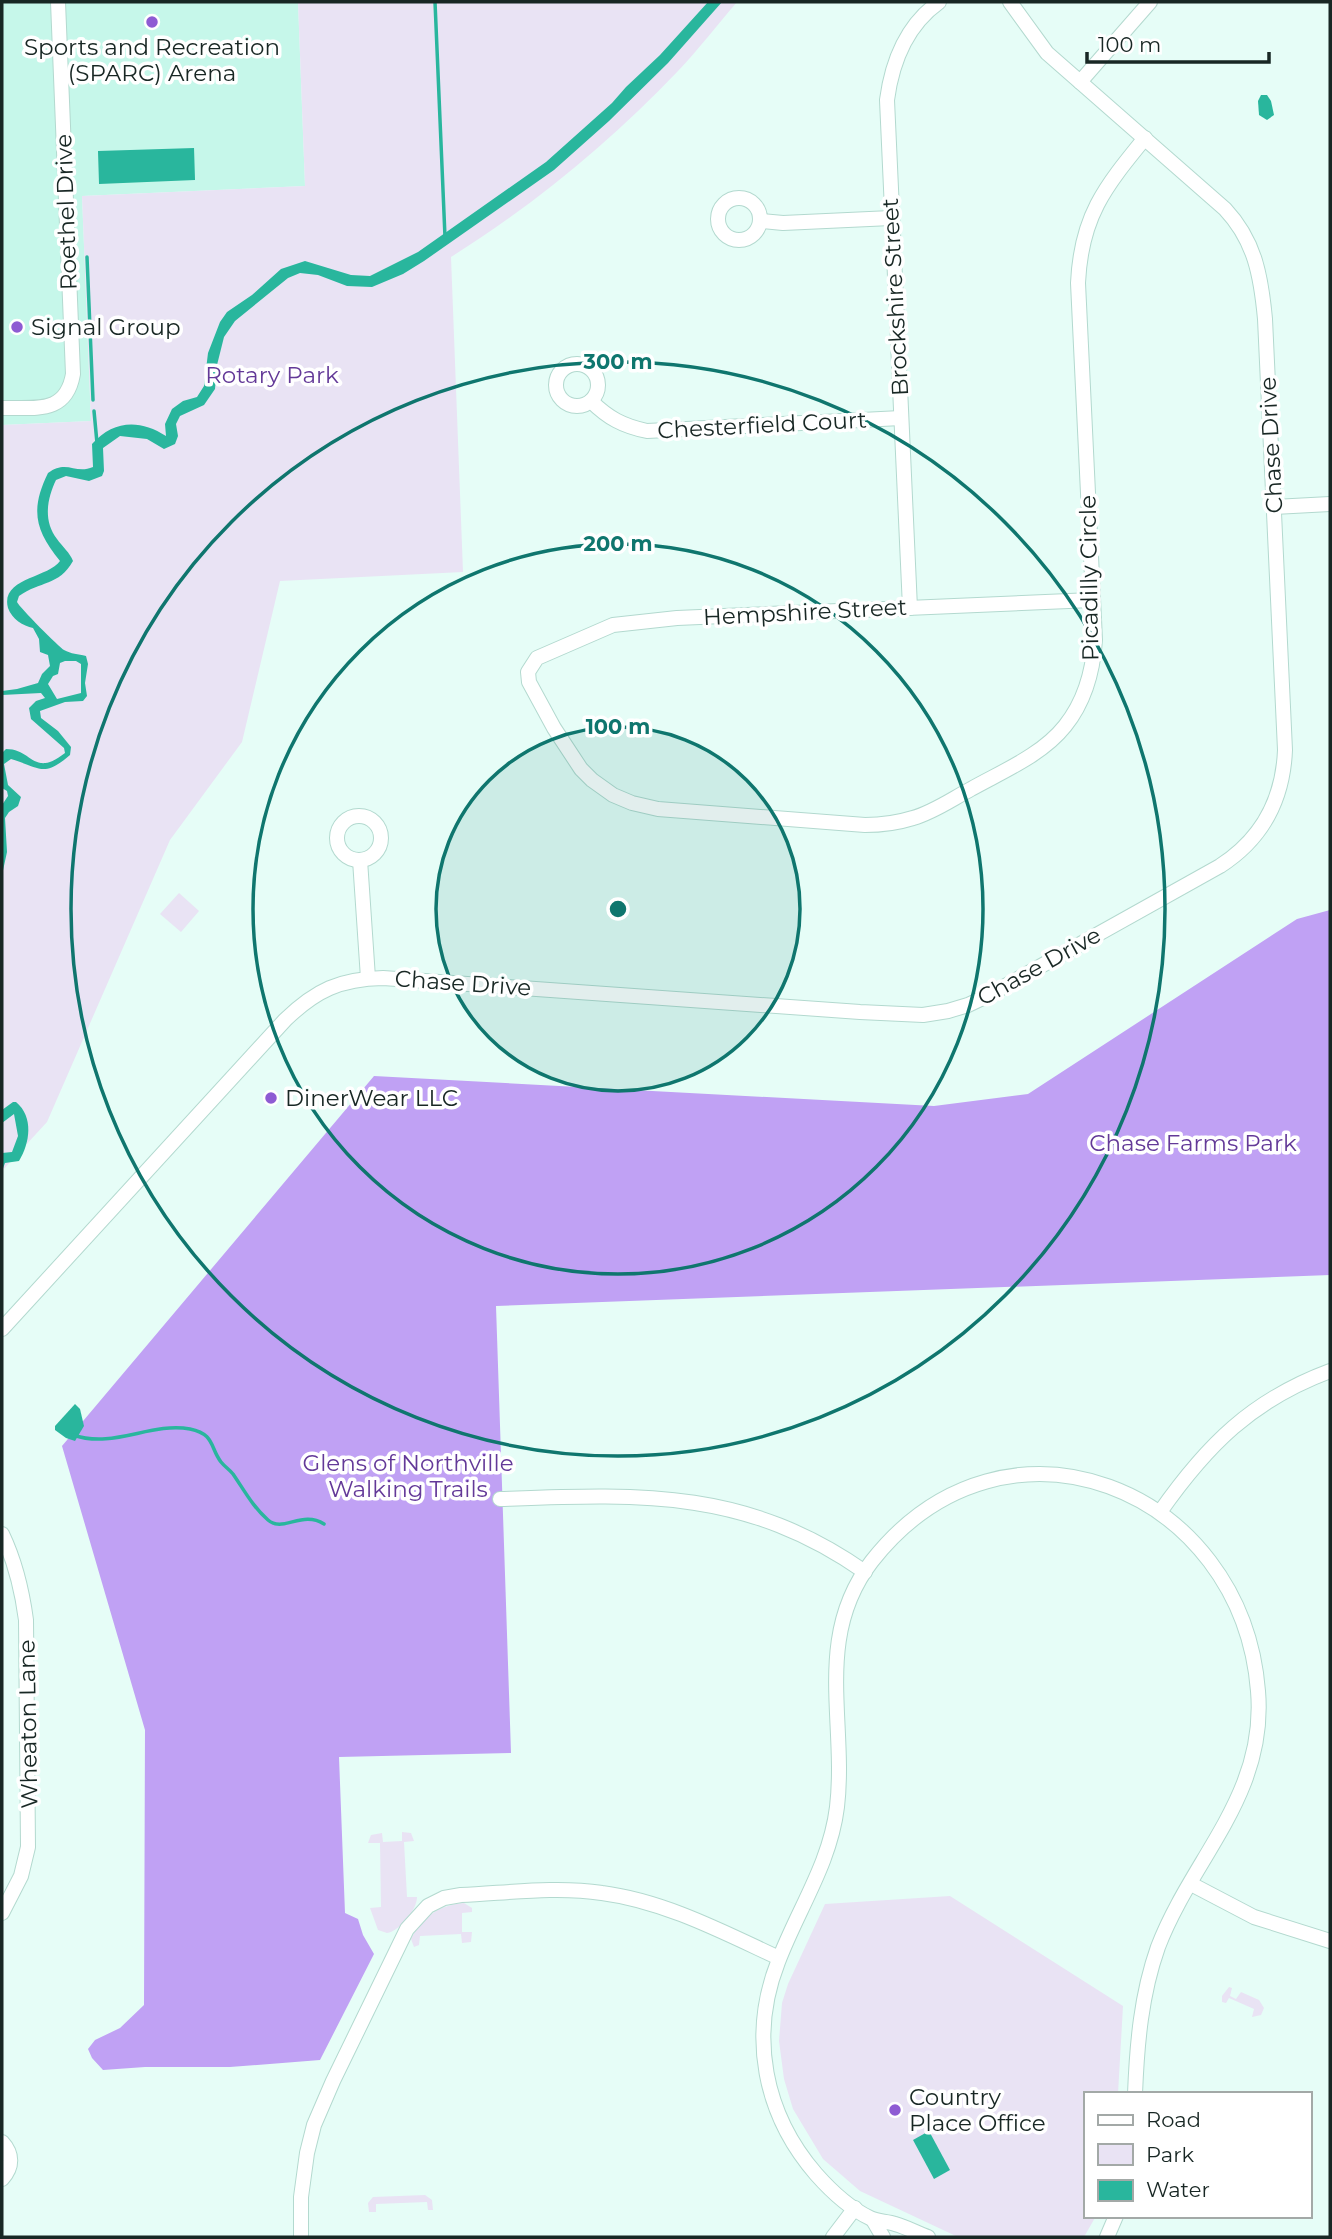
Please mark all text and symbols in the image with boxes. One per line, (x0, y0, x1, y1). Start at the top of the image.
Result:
marker: Sports and Recreation (SPARC) Arena (144, 14, 160, 30)
scale bar (1087, 21, 1269, 65)
text: 100 m (1098, 32, 1161, 57)
place label: Sports and Recreation (SPARC) Arena (24, 33, 280, 87)
street label: Roethel Drive (49, 133, 83, 291)
street label: Brockshire Street (876, 197, 914, 397)
place label: Signal Group (31, 313, 181, 341)
marker: Signal Group (9, 319, 25, 335)
text: 300 m (583, 349, 652, 374)
park label: Rotary Park (205, 361, 339, 389)
street label: Chase Drive (1253, 376, 1289, 514)
street label: Chesterfield Court (657, 406, 867, 444)
street label: Picadilly Circle (1074, 495, 1104, 661)
text: 200 m (584, 531, 652, 556)
street label: Hempshire Street (702, 593, 908, 631)
text: 100 m (586, 714, 650, 739)
centre of rings (606, 897, 630, 921)
street label: Chase Drive (972, 921, 1106, 1011)
street label: Chase Drive (394, 964, 532, 1002)
place label: DinerWear LLC (285, 1084, 458, 1112)
marker: DinerWear LLC (263, 1090, 279, 1106)
park label: Chase Farms Park (1089, 1129, 1297, 1157)
park label: Glens of Northville Walking Trails (302, 1449, 514, 1503)
street label: Wheaton Lane (13, 1639, 43, 1809)
place label: Country Place Office (909, 2083, 1046, 2137)
legend (1084, 2092, 1311, 2218)
marker: Country Place Office (887, 2102, 903, 2118)
text: Road (1146, 2107, 1201, 2132)
text: Park (1146, 2142, 1194, 2167)
text: Water (1146, 2177, 1210, 2202)

